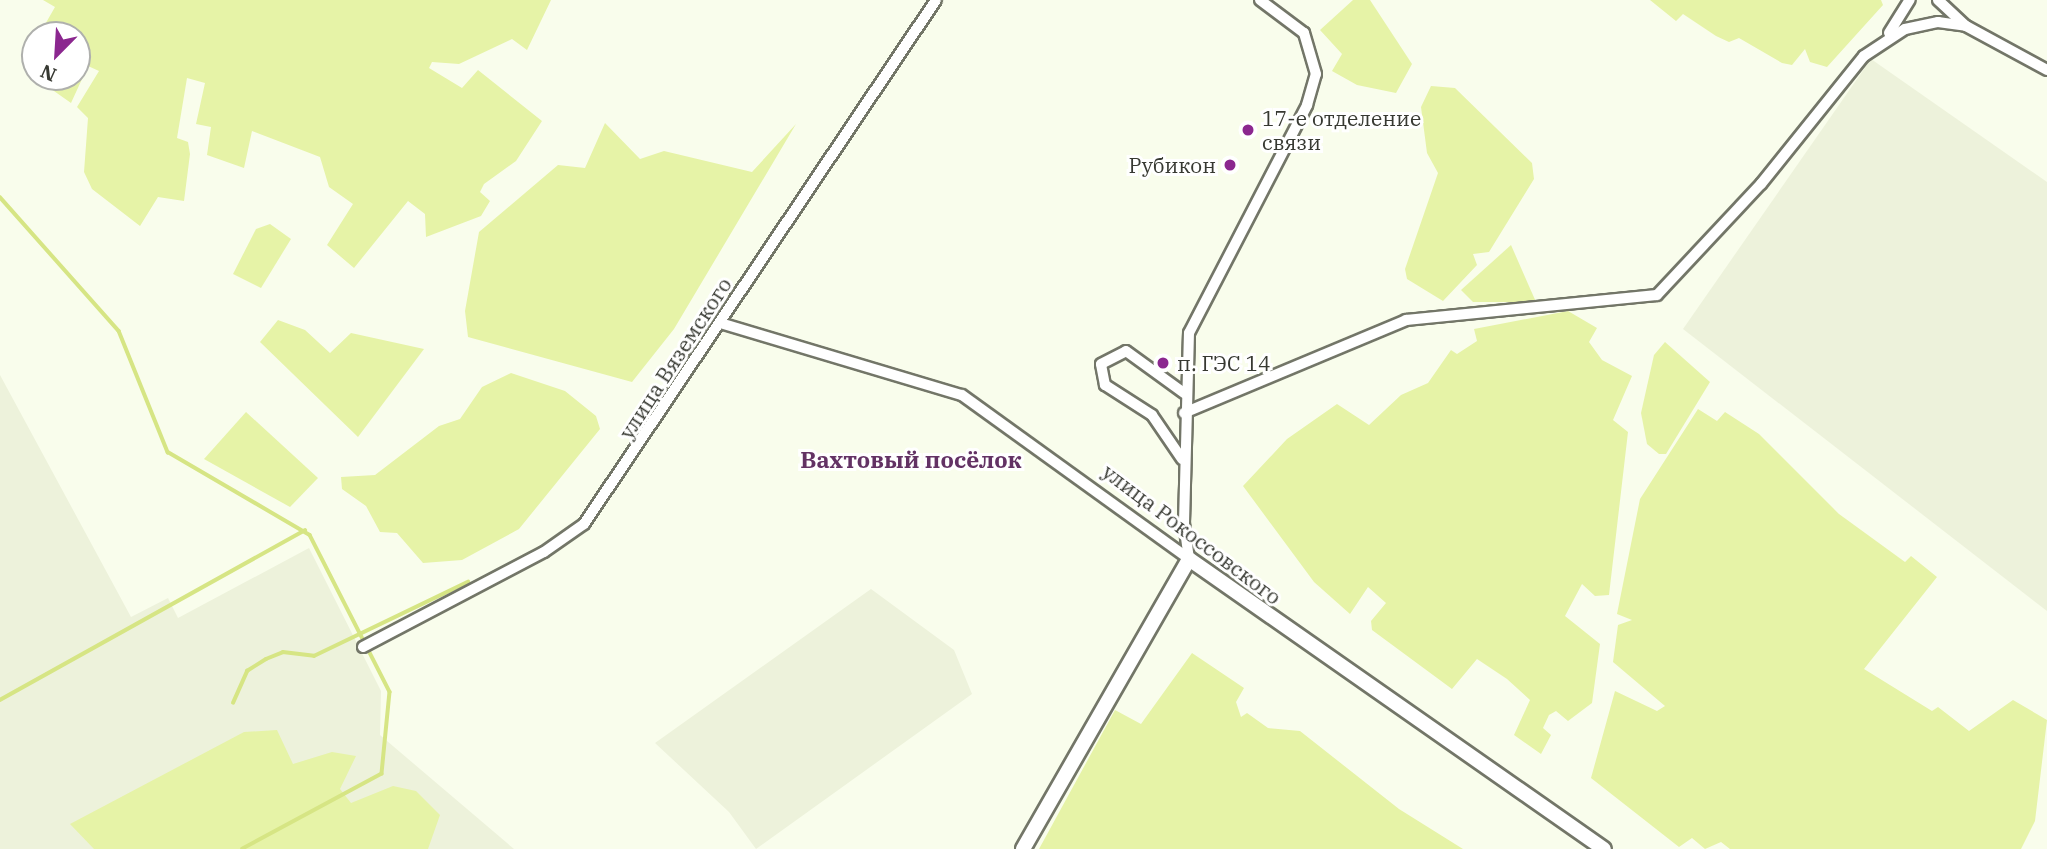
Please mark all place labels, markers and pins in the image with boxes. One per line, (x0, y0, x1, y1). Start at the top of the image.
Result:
place label: 17-е отделение связи (1262, 105, 1421, 155)
marker: 17-е отделение связи (1240, 122, 1256, 138)
place label: Рубикон (1128, 152, 1216, 178)
marker: Рубикон (1222, 157, 1238, 173)
place label: п. ГЭС 14 (1177, 350, 1271, 376)
marker: п. ГЭС 14 (1155, 355, 1171, 371)

